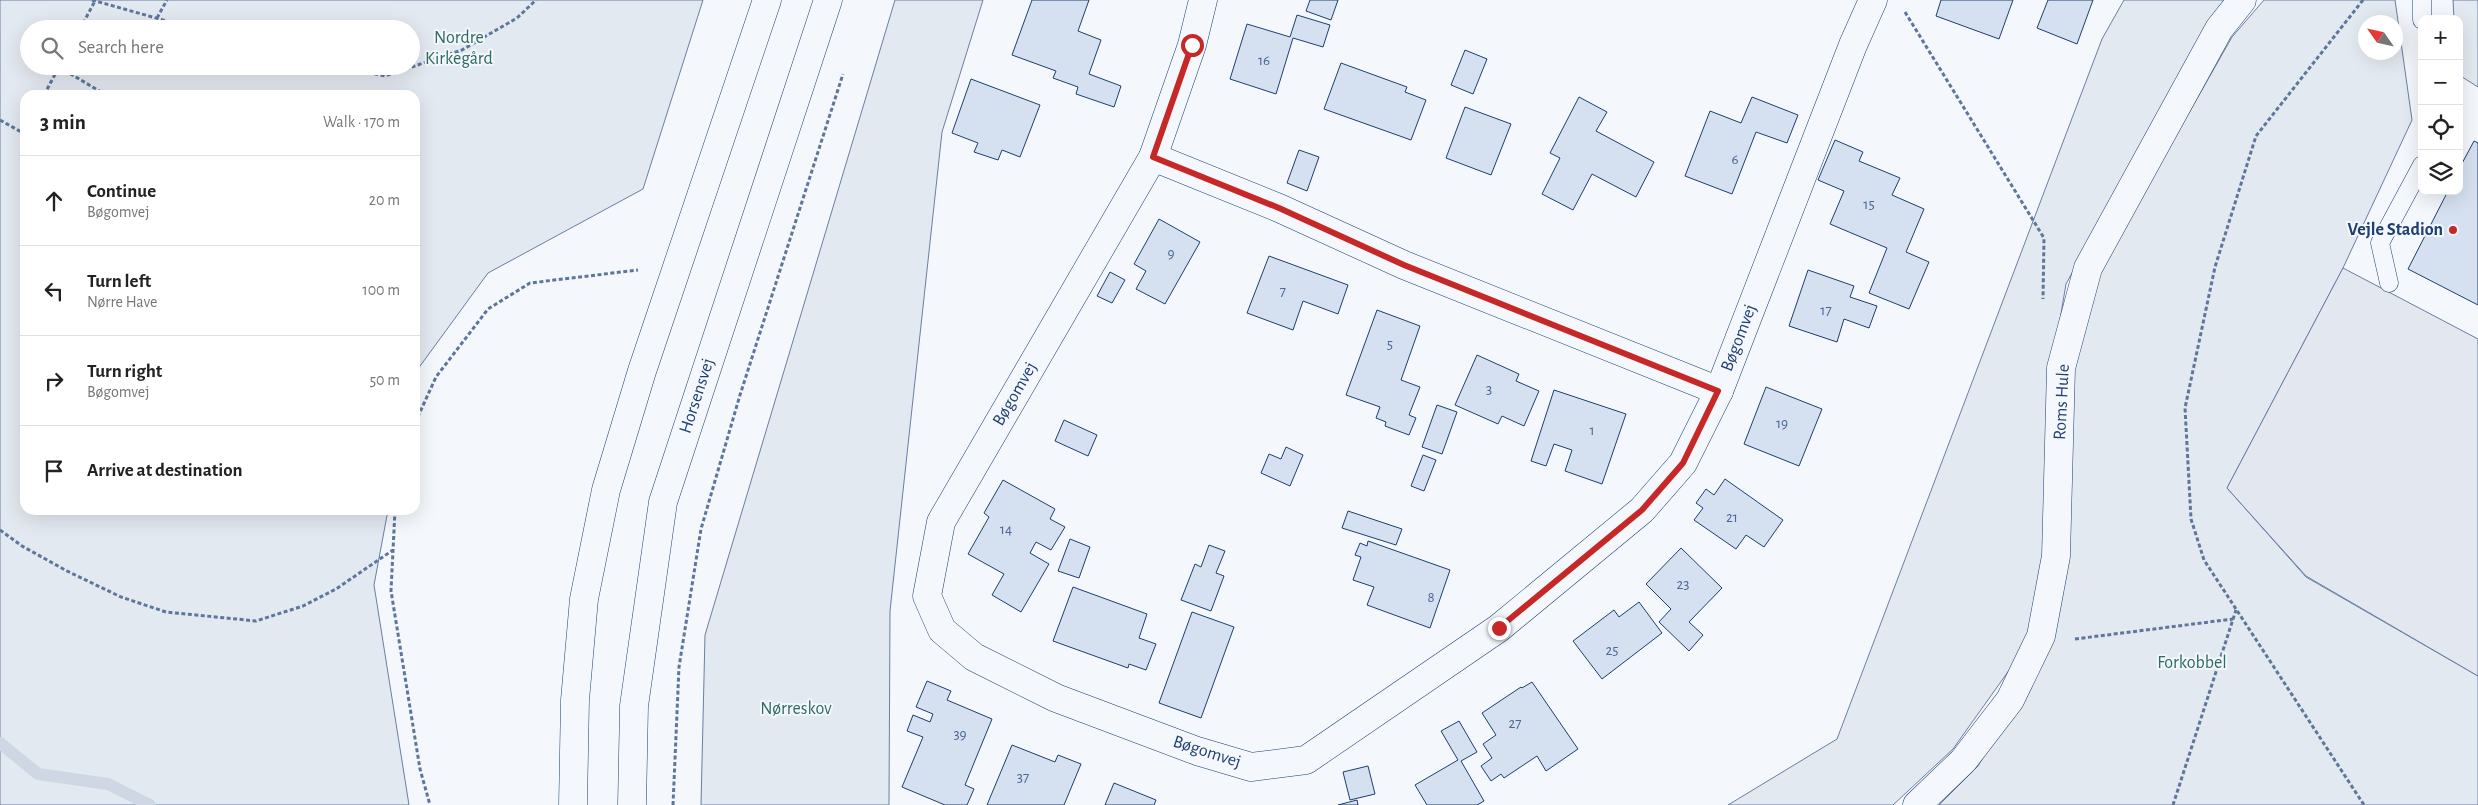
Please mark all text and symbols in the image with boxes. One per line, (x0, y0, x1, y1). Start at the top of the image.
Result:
north arrow (2358, 15, 2403, 60)
map controls (2418, 15, 2463, 195)
button: + (2418, 15, 2463, 60)
search box (20, 20, 420, 75)
park label: Nordre Kirkegård (425, 29, 493, 68)
icon: search (38, 34, 66, 62)
route start (1181, 34, 1204, 57)
text: Search here (78, 38, 164, 57)
house number: 16 (1258, 53, 1270, 68)
button: − (2418, 60, 2463, 105)
button: locate (2418, 105, 2463, 150)
text: 3 min (40, 112, 86, 133)
text: Walk · 170 m (323, 114, 400, 130)
button: layers (2418, 150, 2463, 195)
house number: 6 (1731, 152, 1739, 167)
text: Continue (87, 182, 156, 201)
icon: ahead (40, 187, 68, 215)
text: 20 m (369, 192, 400, 208)
house number: 15 (1863, 197, 1875, 212)
text: Bøgomvej (87, 204, 149, 220)
place label: Vejle Stadion (2348, 221, 2443, 239)
marker: Vejle Stadion (2447, 224, 2459, 236)
house number: 9 (1167, 246, 1175, 261)
text: Turn left (87, 272, 151, 291)
icon: left (40, 277, 68, 305)
text: 100 m (362, 282, 400, 298)
house number: 7 (1280, 284, 1286, 299)
text: Nørre Have (87, 294, 157, 310)
street label: Bøgomvej (1718, 302, 1760, 374)
house number: 17 (1820, 303, 1832, 318)
house number: 5 (1387, 337, 1393, 352)
street label: Horsensvej (676, 356, 718, 436)
street label: Bøgomvej (990, 359, 1040, 429)
text: Turn right (87, 362, 162, 381)
street label: Roms Hule (2051, 364, 2073, 440)
icon: right (40, 367, 68, 395)
text: 50 m (369, 372, 400, 388)
house number: 3 (1486, 382, 1492, 397)
text: Bøgomvej (87, 384, 149, 400)
house number: 19 (1776, 416, 1788, 431)
house number: 1 (1589, 423, 1595, 438)
icon: arrive (40, 457, 68, 485)
text: Arrive at destination (87, 461, 243, 480)
house number: 21 (1726, 510, 1738, 525)
house number: 14 (1000, 522, 1012, 537)
house number: 23 (1676, 577, 1690, 592)
house number: 8 (1427, 590, 1435, 605)
route end (1488, 617, 1511, 640)
house number: 25 (1605, 643, 1619, 658)
park label: Forkobbel (2157, 654, 2227, 672)
park label: Nørreskov (760, 700, 832, 718)
house number: 27 (1508, 716, 1522, 731)
house number: 39 (953, 727, 967, 742)
street label: Bøgomvej (1171, 733, 1243, 771)
house number: 37 (1017, 770, 1029, 785)

